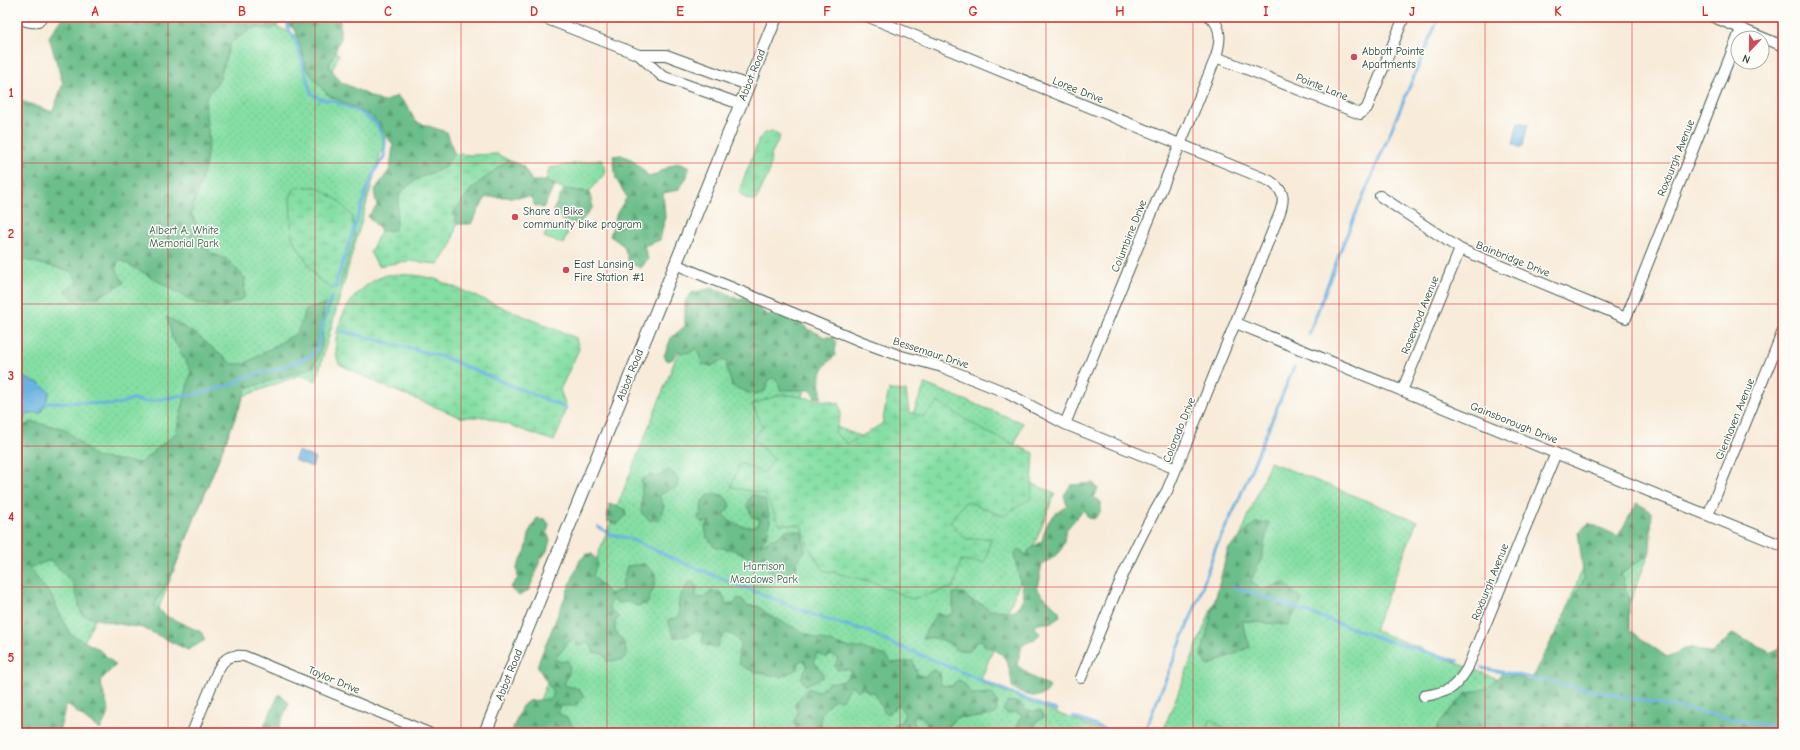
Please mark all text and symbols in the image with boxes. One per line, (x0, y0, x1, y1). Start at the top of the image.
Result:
text: A (91, 4, 99, 19)
text: B (238, 4, 246, 19)
text: C (384, 4, 392, 19)
text: D (530, 4, 538, 19)
text: E (676, 4, 684, 19)
text: F (823, 4, 831, 19)
text: G (968, 4, 978, 19)
text: H (1115, 4, 1125, 19)
text: I (1263, 4, 1269, 19)
text: J (1409, 4, 1415, 19)
text: K (1554, 4, 1562, 19)
text: L (1702, 4, 1709, 19)
north arrow (1730, 30, 1770, 70)
place label: Abbott Pointe Apartments (1362, 45, 1425, 71)
street label: Abbot Road (736, 47, 768, 103)
text: N (1741, 51, 1752, 66)
marker: Abbott Pointe Apartments (1349, 52, 1359, 62)
street label: Pointe Lane (1294, 71, 1350, 103)
street label: Loree Drive (1051, 74, 1106, 106)
text: 1 (8, 85, 14, 100)
street label: Roxburgh Avenue (1655, 117, 1697, 198)
street label: Columbine Drive (1109, 197, 1150, 274)
place label: Share a Bike community bike program (523, 205, 642, 231)
marker: Share a Bike community bike program (510, 212, 520, 222)
park label: Albert A. White Memorial Park (149, 224, 219, 250)
text: 2 (8, 226, 14, 241)
street label: Bainbridge Drive (1474, 238, 1552, 280)
place label: East Lansing Fire Station #1 (574, 258, 644, 284)
marker: East Lansing Fire Station #1 (561, 265, 571, 275)
street label: Rosewood Avenue (1398, 274, 1442, 356)
street label: Bessemaur Drive (891, 335, 971, 372)
street label: Abbot Road (614, 347, 646, 403)
text: 3 (8, 368, 14, 383)
street label: Glenhaven Avenue (1713, 376, 1757, 462)
street label: Colorado Drive (1160, 395, 1198, 465)
street label: Gainsborough Drive (1468, 400, 1560, 447)
text: 4 (8, 509, 14, 524)
street label: Roxburgh Avenue (1469, 541, 1511, 622)
park label: Harrison Meadows Park (730, 560, 799, 586)
street label: Abbot Road (493, 647, 525, 703)
text: 5 (8, 650, 15, 665)
street label: Taylor Drive (306, 663, 362, 697)

